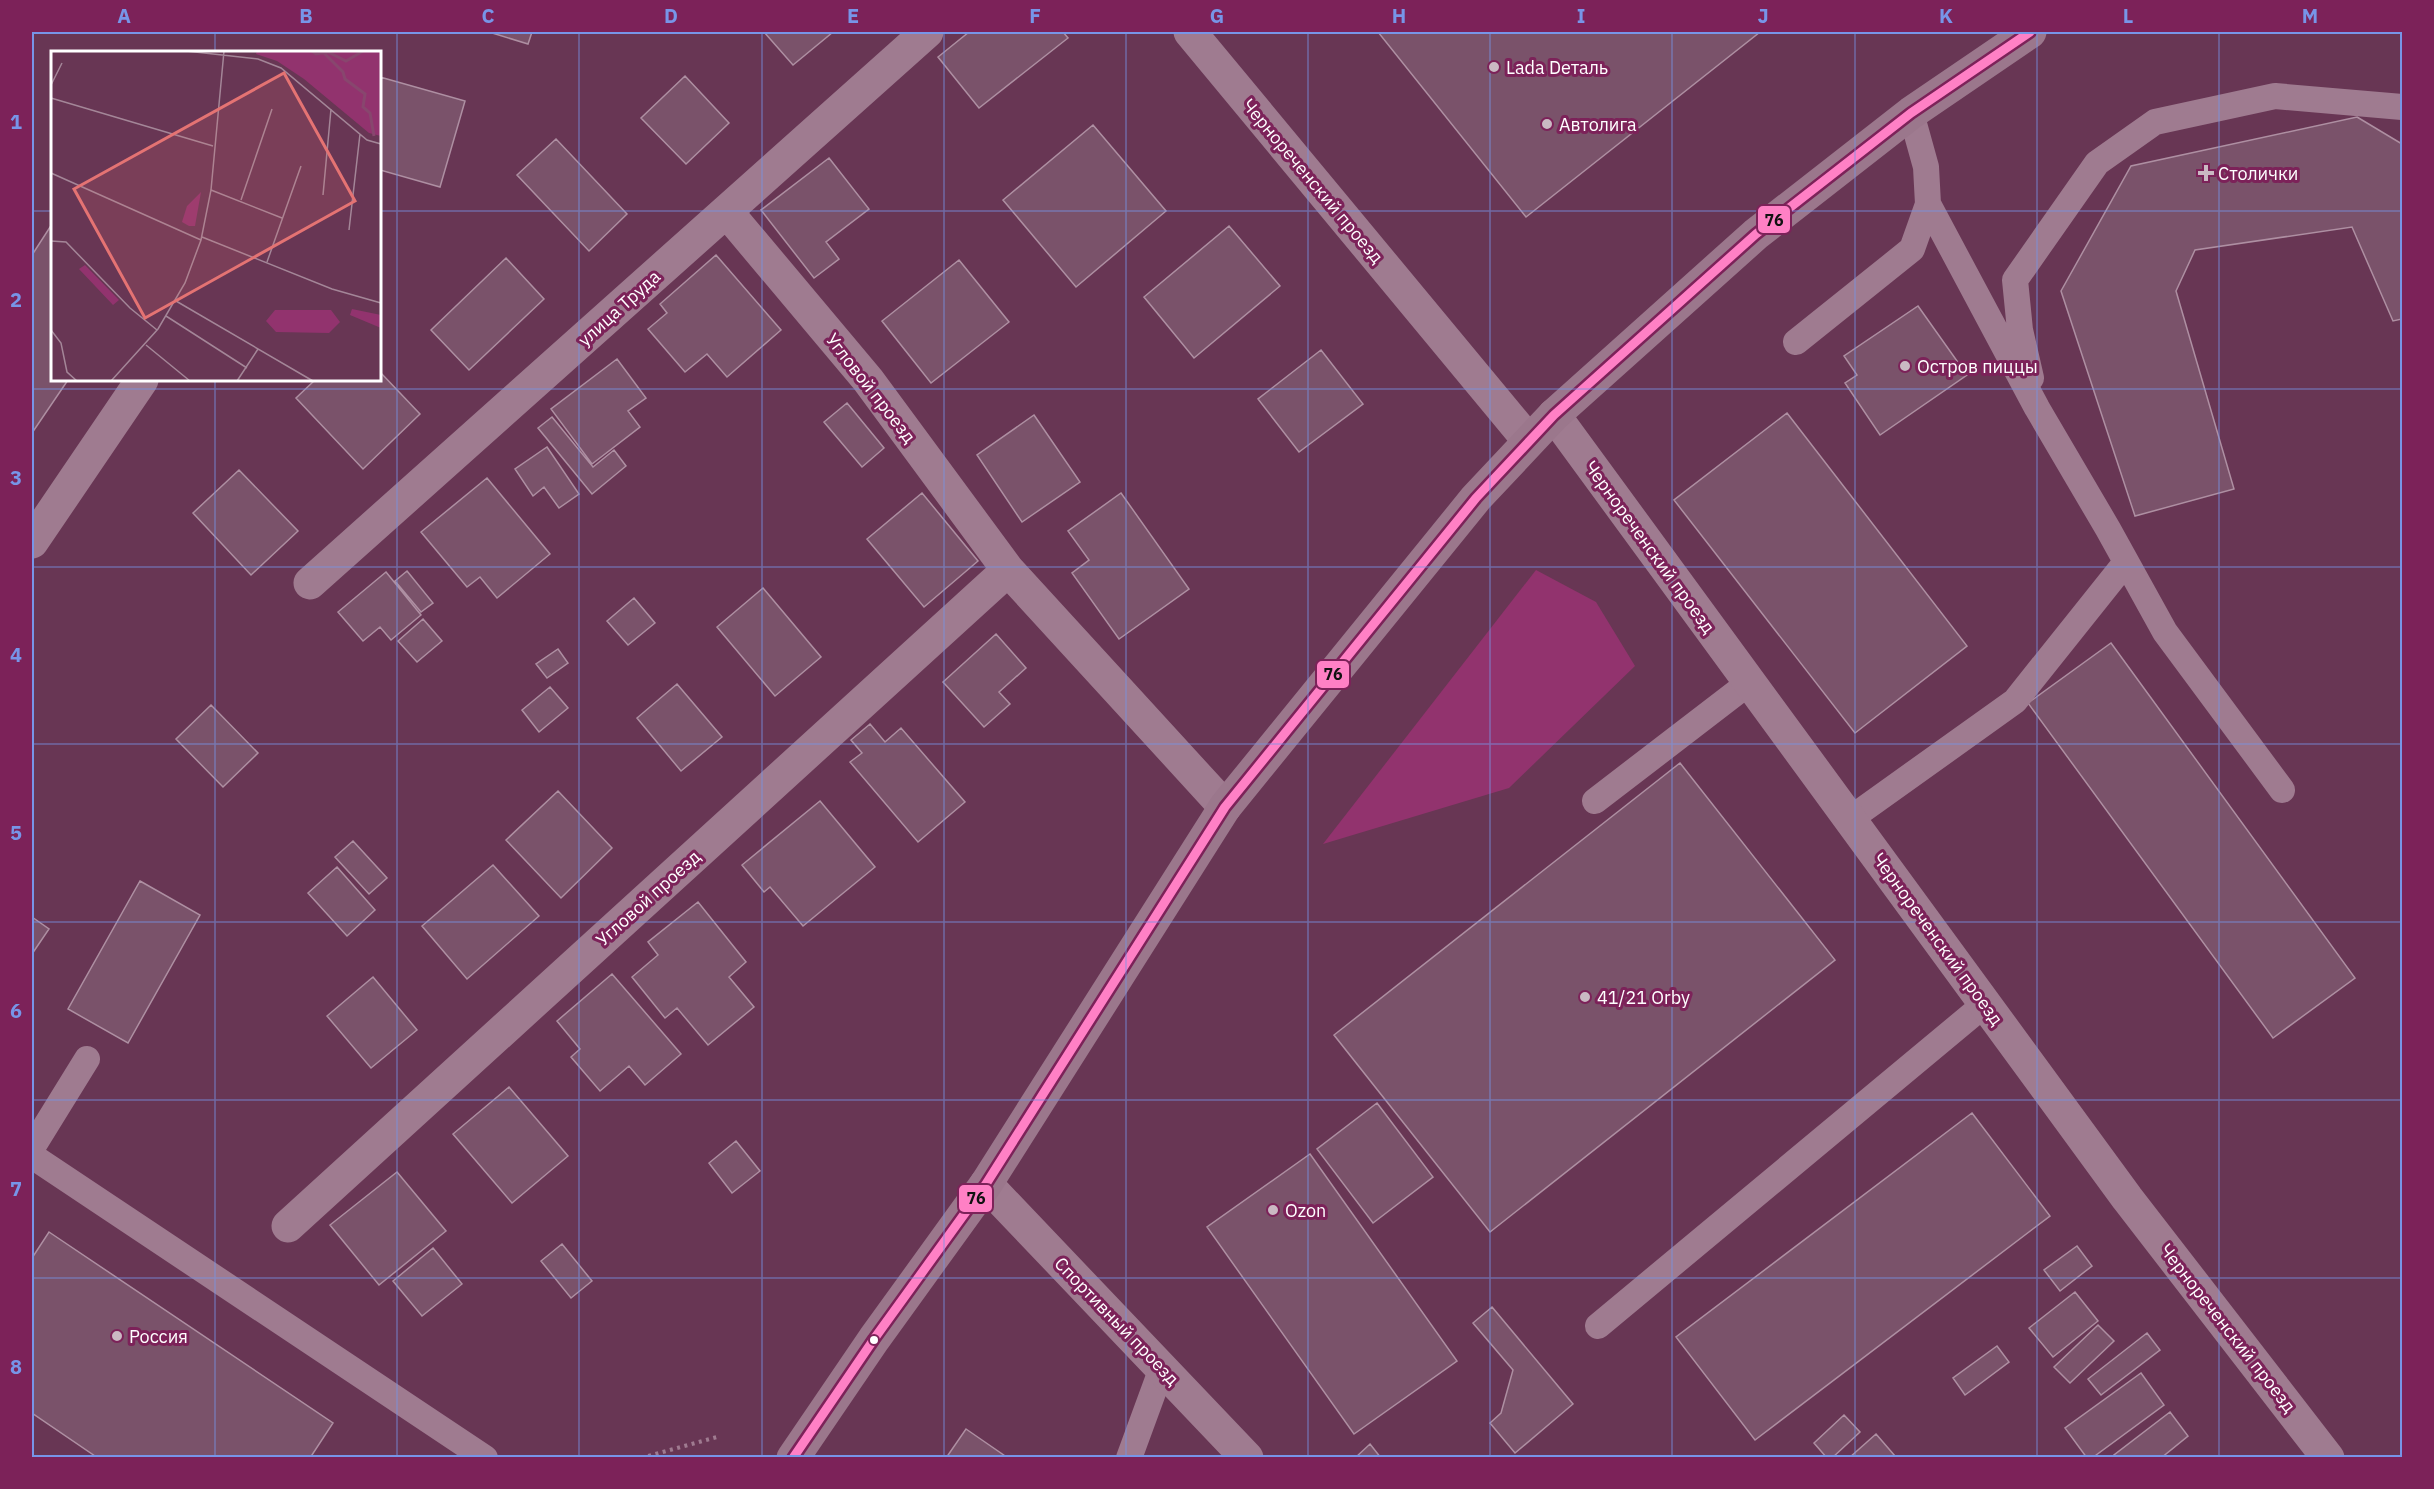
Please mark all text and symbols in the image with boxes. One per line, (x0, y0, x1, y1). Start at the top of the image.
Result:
text: A (117, 2, 131, 29)
text: B (299, 2, 313, 29)
text: C (481, 2, 495, 29)
text: D (664, 2, 678, 29)
text: E (847, 2, 859, 29)
text: F (1029, 2, 1041, 29)
text: G (1210, 2, 1224, 29)
text: H (1392, 2, 1406, 29)
text: I (1577, 2, 1585, 29)
text: J (1757, 2, 1769, 29)
text: K (1939, 2, 1953, 29)
text: L (2123, 2, 2133, 29)
text: M (2302, 2, 2318, 29)
inset map (51, 51, 381, 381)
place label: Lada Dеталь (1506, 56, 1608, 79)
marker: Lada Dеталь (1487, 60, 1501, 74)
street label: Чернореченский проезд (1237, 94, 1389, 268)
text: 1 (10, 108, 22, 135)
place label: Автолига (1559, 113, 1637, 136)
marker: Автолига (1540, 117, 1554, 131)
place label: Столички (2218, 162, 2298, 185)
marker: Столички (2199, 166, 2213, 180)
line badge: 76 (1757, 205, 1791, 234)
text: 76 (1764, 210, 1784, 230)
street label: улица Труда (573, 265, 665, 351)
text: 2 (10, 286, 22, 313)
street label: Угловой проезд (821, 329, 921, 448)
place label: Остров пиццы (1917, 355, 2038, 378)
marker: Остров пиццы (1898, 359, 1912, 373)
street label: Чернореченский проезд (1580, 456, 1721, 638)
text: 3 (10, 464, 22, 491)
text: 4 (10, 641, 22, 668)
line badge: 76 (1316, 660, 1350, 689)
text: 76 (1323, 664, 1343, 684)
text: 5 (10, 819, 22, 846)
street label: Угловой проезд (591, 845, 705, 951)
street label: Чернореченский проезд (1868, 848, 2009, 1030)
place label: 41/21 Orby (1597, 986, 1690, 1009)
marker: 41/21 Orby (1578, 990, 1592, 1004)
text: 6 (10, 997, 22, 1024)
text: 7 (10, 1175, 22, 1202)
line badge: 76 (958, 1184, 993, 1213)
text: 76 (966, 1188, 986, 1208)
place label: Ozon (1285, 1199, 1326, 1222)
marker: Ozon (1266, 1203, 1280, 1217)
street label: Чернореченский проезд (2155, 1239, 2301, 1417)
street label: Спортивный проезд (1050, 1252, 1184, 1390)
place label: Россия (129, 1325, 188, 1348)
marker: Россия (110, 1329, 124, 1343)
unlabelled marker (868, 1334, 880, 1346)
text: 8 (10, 1353, 22, 1380)

